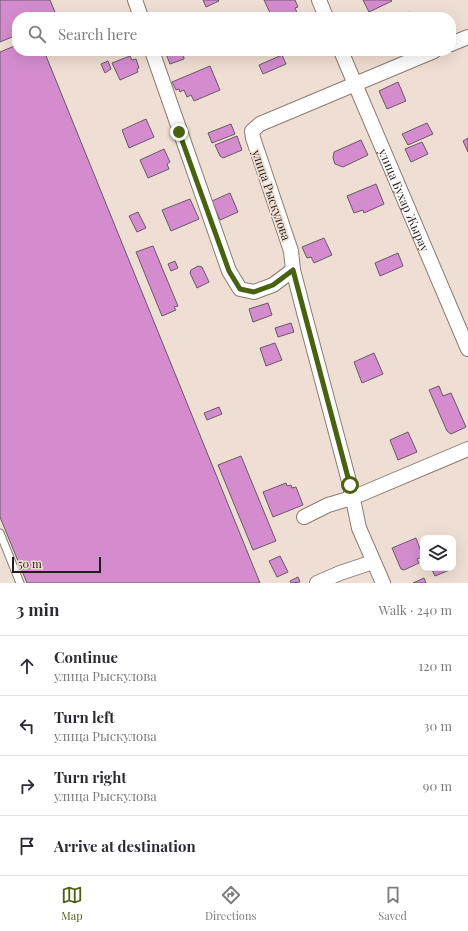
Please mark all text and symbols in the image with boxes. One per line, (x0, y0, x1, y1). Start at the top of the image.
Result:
search box (12, 12, 456, 56)
icon: search (26, 23, 48, 45)
text: Search here (58, 24, 137, 44)
route end (170, 123, 188, 141)
street label: улица Бухар Жырау (375, 145, 434, 254)
street label: улица Рыскулова (249, 147, 295, 242)
route start (341, 476, 359, 494)
map controls (420, 535, 456, 571)
button: layers (420, 535, 456, 571)
scale bar (12, 555, 101, 574)
text: 50 m (18, 556, 42, 571)
text: 3 min (16, 598, 59, 620)
text: Walk · 240 m (379, 601, 452, 618)
text: Continue (54, 647, 118, 667)
icon: ahead (16, 655, 38, 677)
text: 120 m (418, 657, 452, 674)
text: улица Рыскулова (54, 667, 157, 684)
text: Turn left (54, 707, 115, 727)
icon: left (16, 715, 38, 737)
text: 30 m (424, 717, 452, 734)
text: улица Рыскулова (54, 727, 157, 744)
text: Turn right (54, 767, 127, 787)
icon: right (16, 775, 38, 797)
text: 90 m (423, 777, 452, 794)
text: улица Рыскулова (54, 787, 157, 804)
icon: arrive (16, 835, 38, 857)
text: Arrive at destination (54, 836, 196, 856)
tab: Map (61, 884, 83, 923)
tab: Directions (205, 884, 256, 923)
tab: Saved (378, 884, 407, 923)

